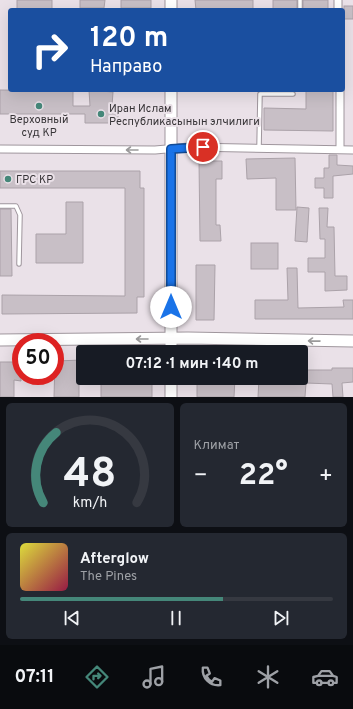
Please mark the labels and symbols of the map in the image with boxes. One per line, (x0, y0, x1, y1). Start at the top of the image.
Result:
marker: Верховный суд КР (34, 101, 44, 111)
place label: Иран Ислам Республикасынын элчилиги (109, 102, 260, 129)
marker: Иран Ислам Республикасынын элчилиги (96, 109, 106, 119)
place label: Верховный суд КР (10, 113, 69, 140)
pin (186, 130, 220, 164)
one-way arrow (126, 146, 139, 154)
place label: ГРС КР (16, 173, 53, 187)
marker: ГРС КР (3, 174, 13, 184)
position arrow (150, 286, 192, 328)
speed limit sign: 50 (12, 333, 64, 385)
one-way arrow (136, 335, 149, 343)
one-way arrow (308, 337, 321, 345)

